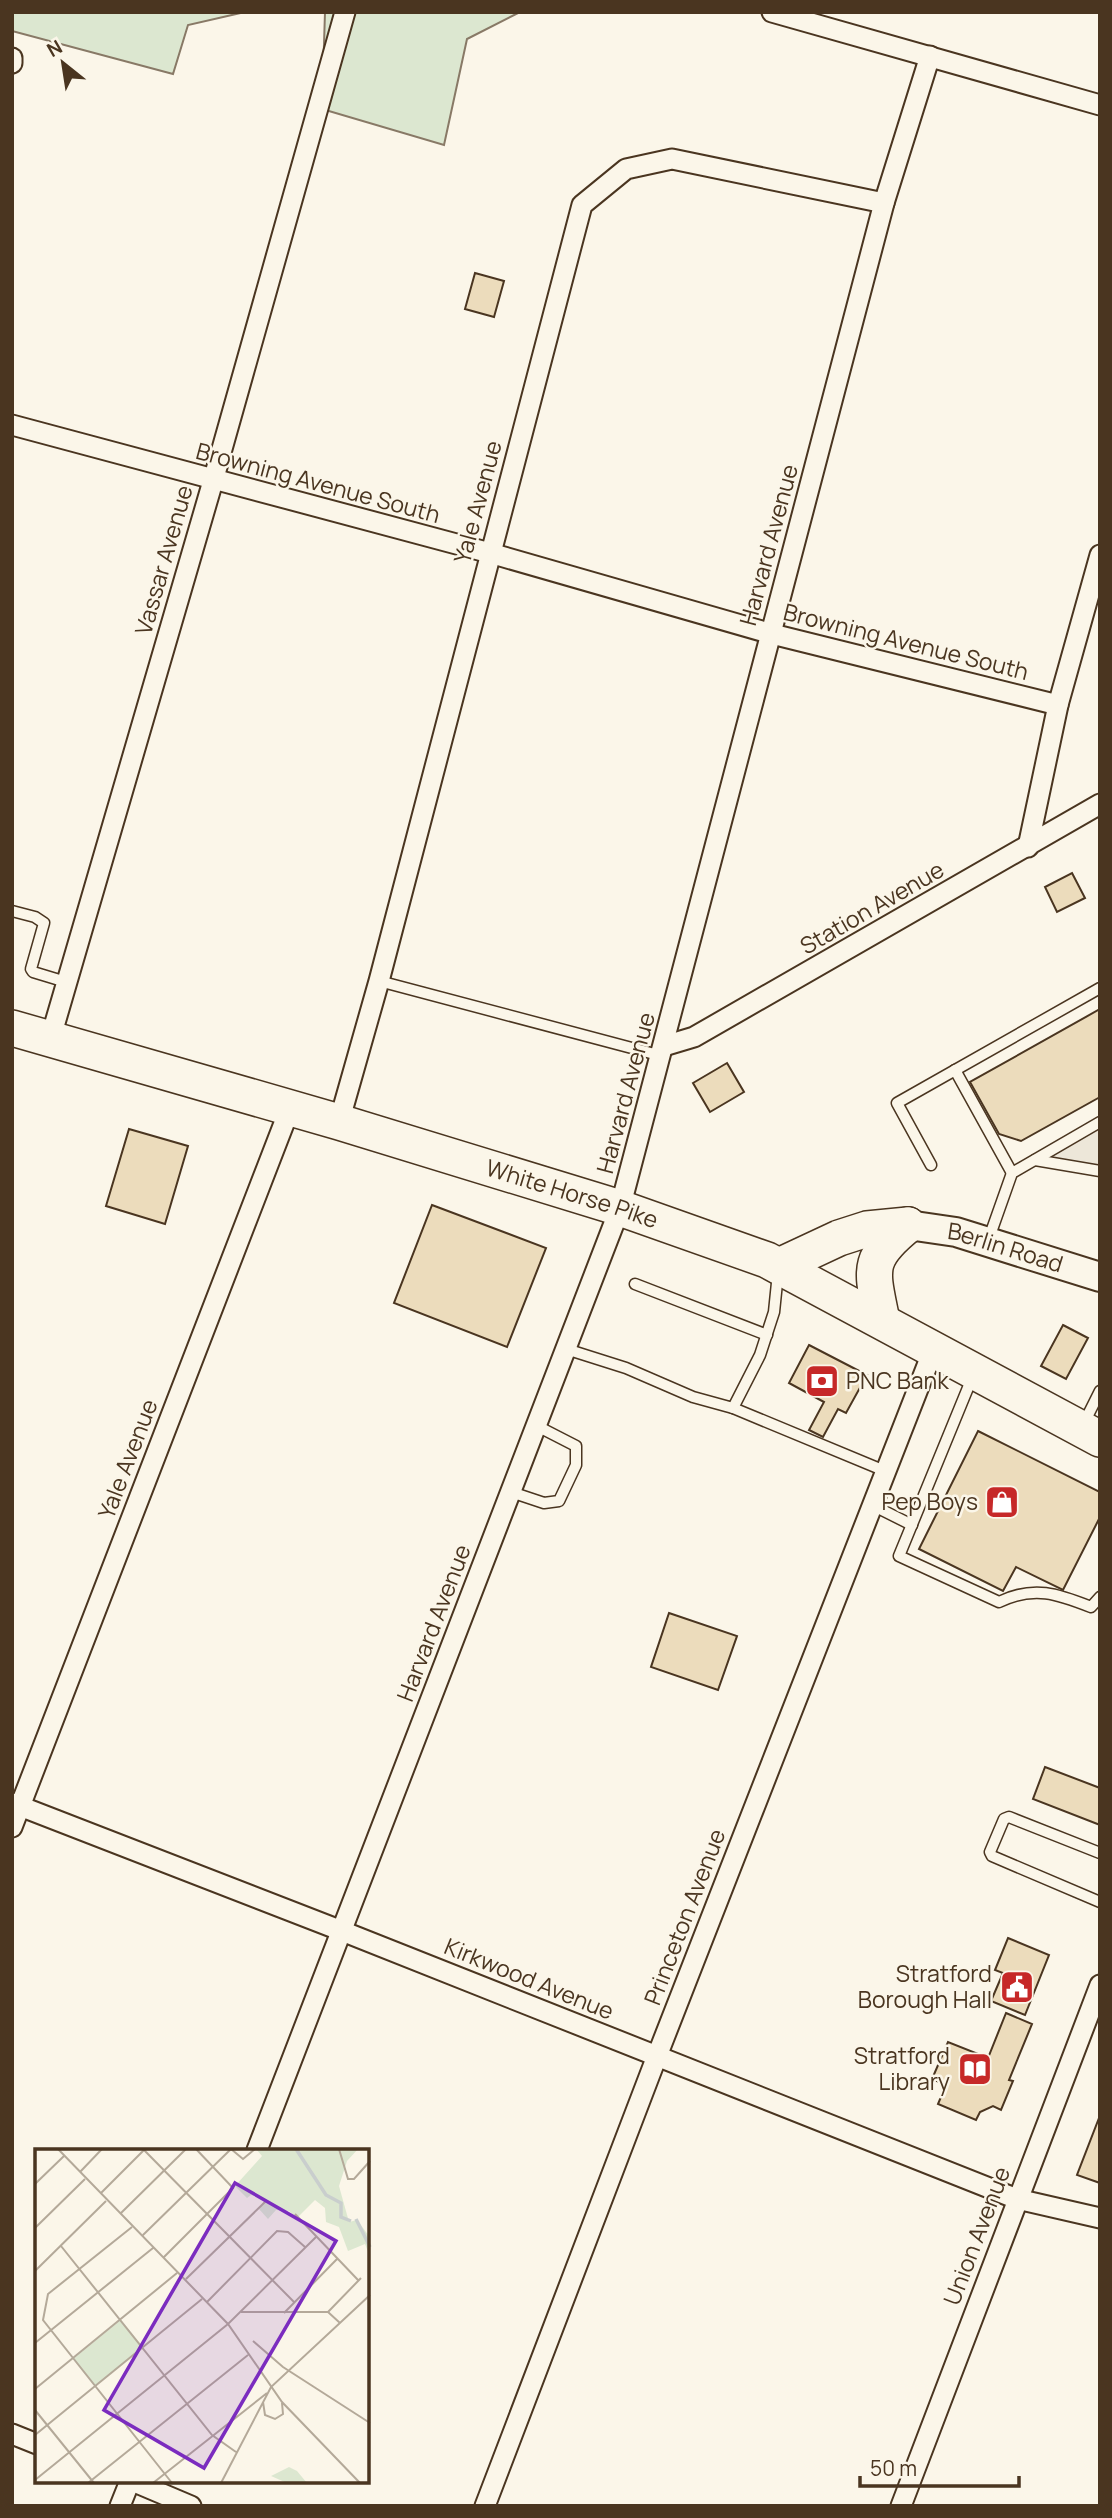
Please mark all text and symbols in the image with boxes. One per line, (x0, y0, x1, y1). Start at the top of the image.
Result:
north arrow (28, 28, 98, 98)
text: N (42, 34, 67, 63)
street label: Browning Avenue South (193, 434, 444, 530)
street label: Yale Avenue (445, 437, 509, 567)
street label: Harvard Avenue (731, 461, 805, 629)
street label: Vassar Avenue (126, 481, 200, 638)
street label: Browning Avenue South (780, 595, 1032, 687)
street label: Station Avenue (794, 853, 949, 961)
street label: Harvard Avenue (588, 1009, 662, 1177)
street label: White Horse Pike (482, 1151, 663, 1235)
street label: Berlin Road (946, 1214, 1067, 1279)
bank icon: PNC Bank (803, 1362, 841, 1400)
place label: PNC Bank (846, 1364, 949, 1396)
street label: Yale Avenue (90, 1394, 165, 1523)
shop icon: Pep Boys (983, 1483, 1021, 1521)
place label: Pep Boys (881, 1485, 978, 1517)
street label: Harvard Avenue (388, 1540, 478, 1706)
street label: Princeton Avenue (636, 1824, 732, 2009)
street label: Kirkwood Avenue (440, 1930, 619, 2027)
place label: Stratford Borough Hall (858, 1957, 992, 2015)
public building icon: Stratford Borough Hall (998, 1968, 1036, 2006)
place label: Stratford Library (854, 2039, 950, 2097)
library icon: Stratford Library (956, 2050, 994, 2088)
inset map (35, 2149, 369, 2483)
street label: Union Avenue (935, 2162, 1017, 2309)
scale bar (860, 2444, 1019, 2488)
text: 50 m (870, 2454, 917, 2482)

